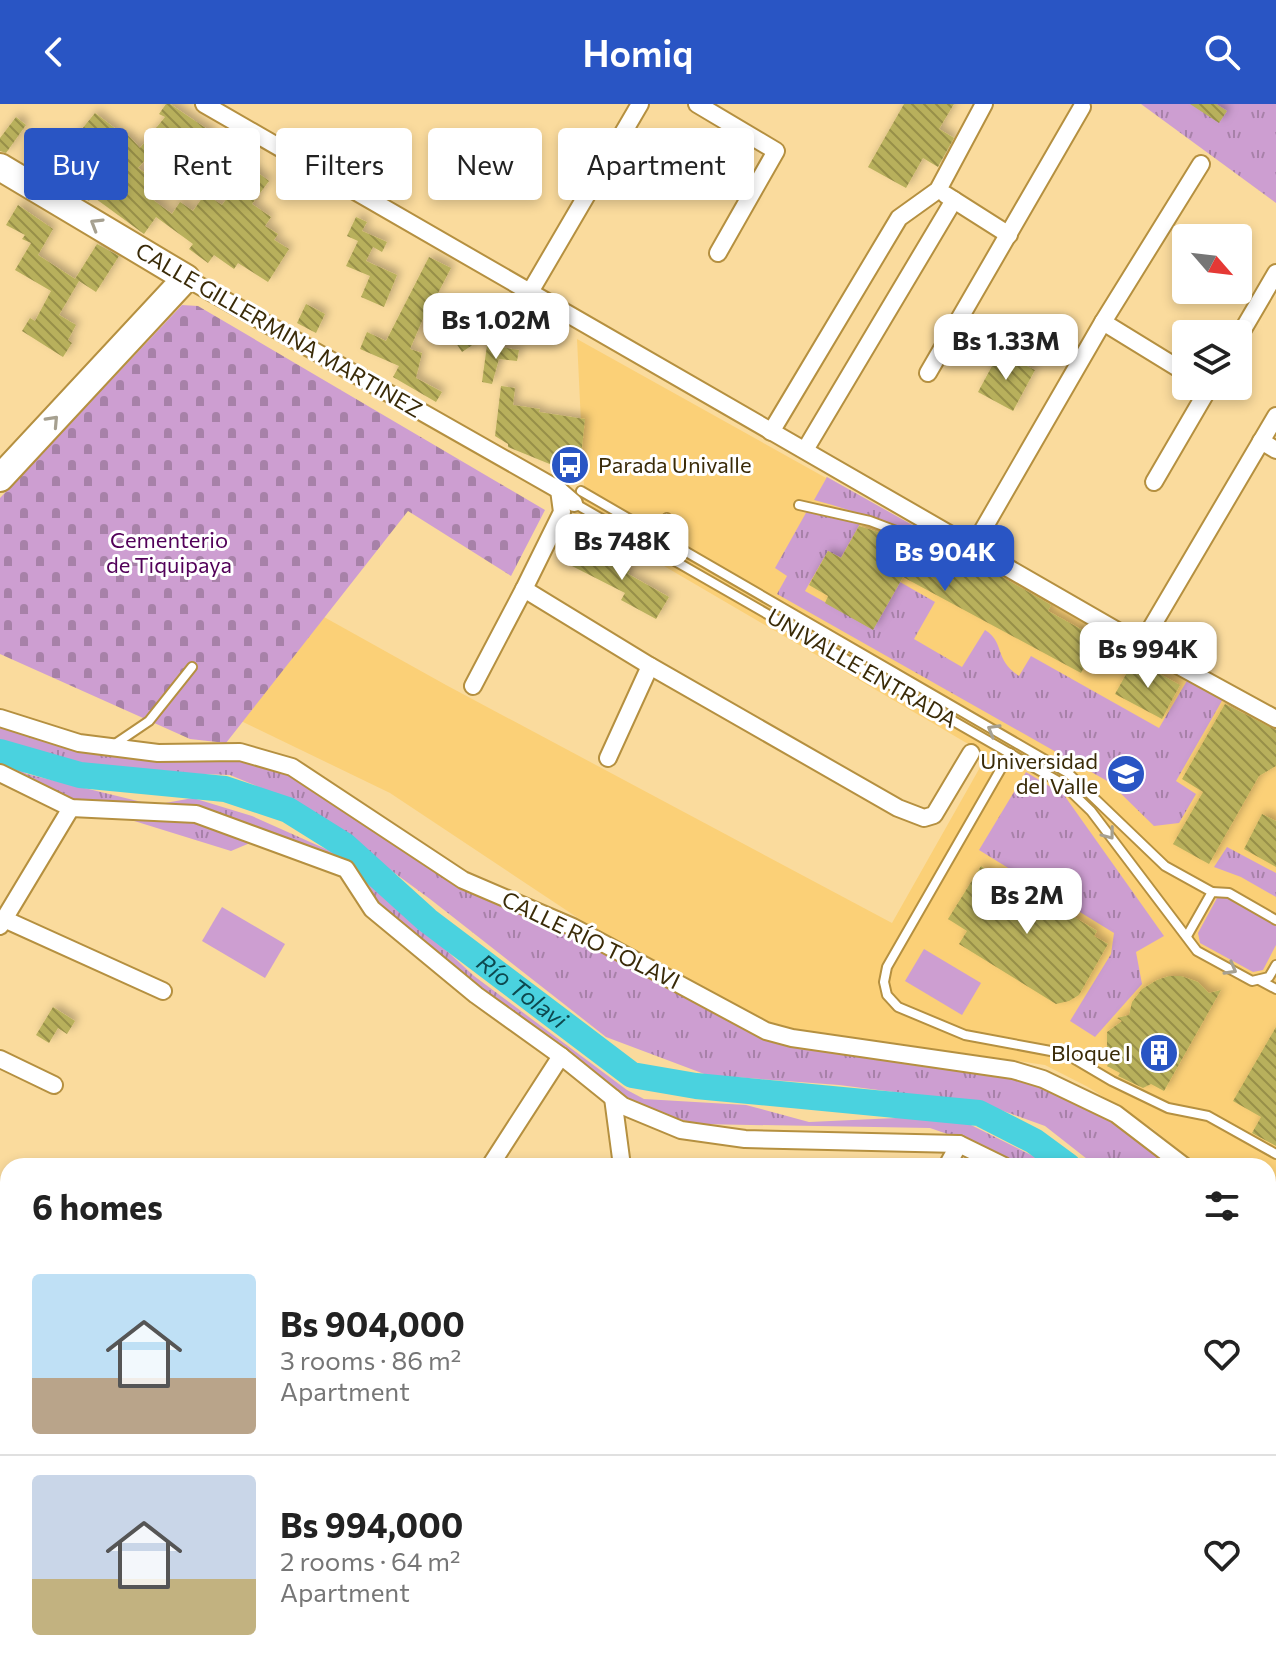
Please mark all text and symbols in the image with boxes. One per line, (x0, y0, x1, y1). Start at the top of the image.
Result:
icon: back (32, 30, 76, 74)
text: Homiq (583, 30, 693, 74)
icon: search (1200, 30, 1244, 74)
chip: Buy (24, 128, 128, 200)
chip: Rent (144, 128, 260, 200)
chip: Filters (276, 128, 412, 200)
chip: New (428, 128, 542, 200)
chip: Apartment (558, 128, 754, 200)
one-way arrow (90, 218, 105, 234)
north arrow (1172, 224, 1252, 304)
map controls (1172, 224, 1252, 400)
street label: CALLE GILLERMINA MARTINEZ (131, 236, 427, 423)
pin: Bs 1.02M (413, 293, 579, 361)
text: Bs 1.02M (441, 303, 551, 334)
pin: Bs 1.33M (923, 314, 1089, 382)
button: layers (1172, 320, 1252, 400)
text: Bs 1.33M (952, 324, 1060, 355)
one-way arrow (44, 416, 58, 431)
bus stop icon: Parada Univalle (549, 444, 591, 486)
place label: Parada Univalle (598, 451, 752, 478)
pin: Bs 748K (548, 514, 696, 582)
text: Bs 748K (573, 524, 671, 555)
pin: Bs 904K (871, 525, 1019, 593)
park label: Cementerio de Tiquipaya (106, 526, 232, 578)
text: Bs 904K (894, 535, 996, 566)
street label: UNIVALLE ENTRADA (763, 602, 962, 733)
pin: Bs 994K (1074, 622, 1222, 690)
text: Bs 994K (1098, 632, 1198, 663)
one-way arrow (987, 724, 1002, 740)
place label: Universidad del Valle (980, 747, 1098, 799)
school or university icon: Universidad del Valle (1105, 753, 1147, 795)
one-way arrow (1099, 825, 1113, 840)
pin: Bs 2M (971, 868, 1083, 936)
text: Bs 2M (990, 878, 1064, 909)
street label: CALLE RÍO TOLAVI (498, 885, 685, 994)
water label: Río Tolavi (472, 947, 574, 1034)
one-way arrow (1222, 959, 1236, 975)
building icon: Bloque I (1138, 1032, 1180, 1074)
place label: Bloque I (1051, 1039, 1131, 1066)
icon: filters (1200, 1184, 1244, 1228)
text: 6 homes (32, 1185, 163, 1227)
text: Bs 904,000 (280, 1302, 465, 1344)
icon: home (96, 1306, 192, 1402)
icon: heart (1200, 1332, 1244, 1376)
text: 3 rooms · 86 m² (280, 1344, 461, 1375)
text: Apartment (280, 1375, 410, 1406)
text: Bs 994,000 (280, 1503, 463, 1545)
icon: home (96, 1507, 192, 1603)
icon: heart (1200, 1533, 1244, 1577)
text: 2 rooms · 64 m² (280, 1545, 461, 1576)
text: Apartment (280, 1576, 410, 1607)

